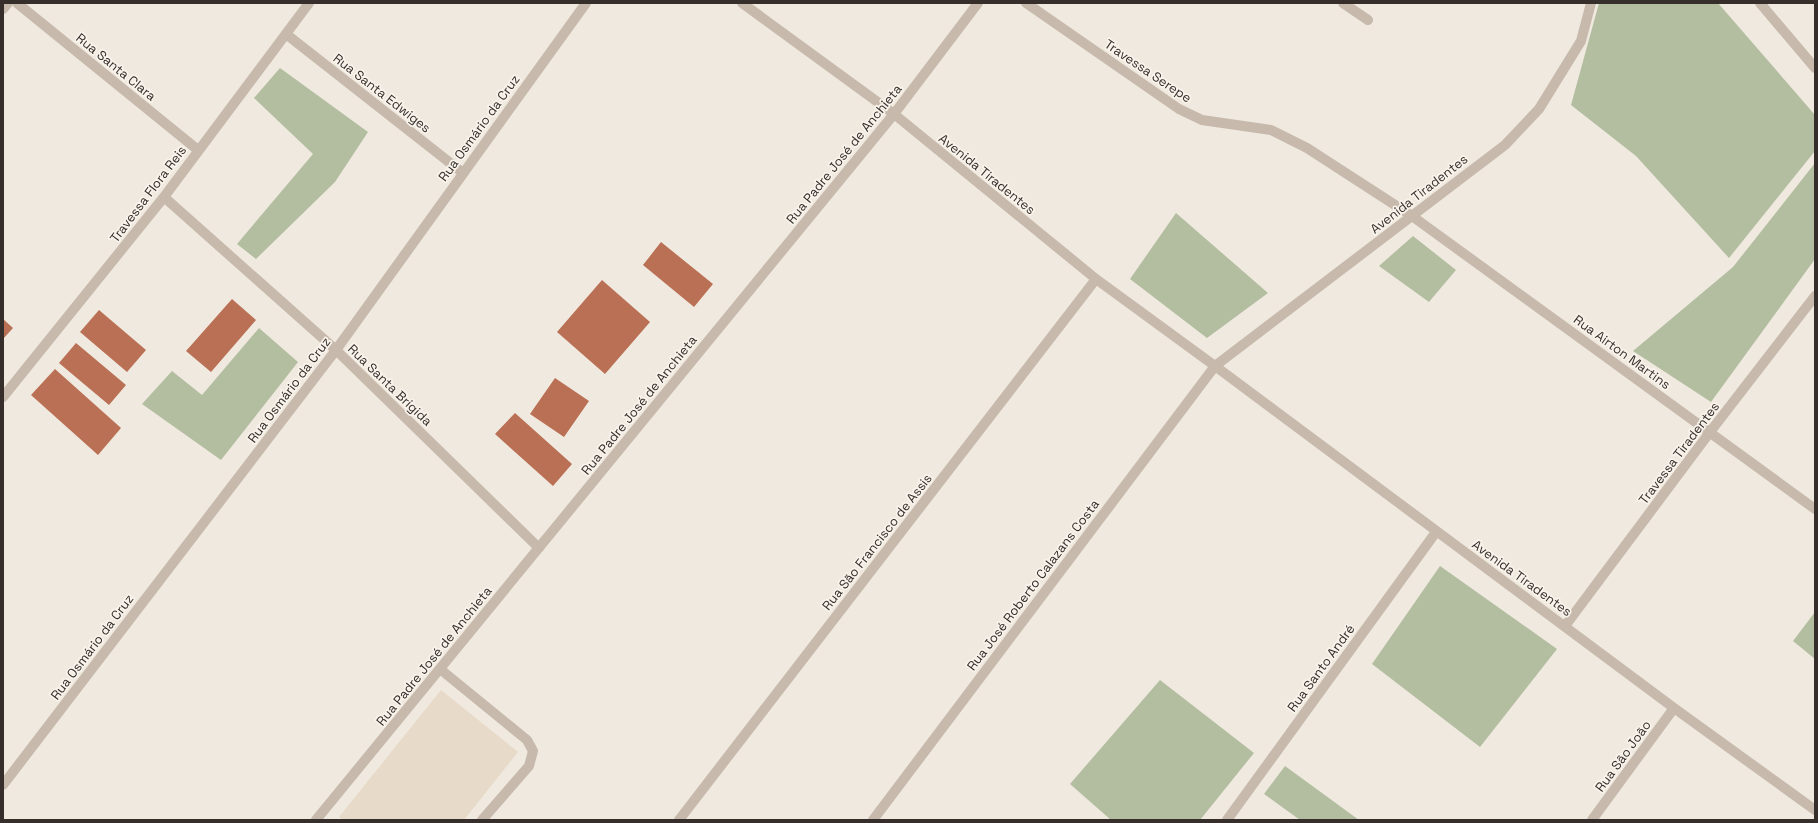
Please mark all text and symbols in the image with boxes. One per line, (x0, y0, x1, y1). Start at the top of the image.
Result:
street label: Rua Santa Clara (73, 30, 160, 105)
street label: Travessa Serepe (1101, 36, 1195, 106)
street label: Rua Santa Edwiges (330, 50, 434, 136)
street label: Rua Osmário da Cruz (435, 71, 524, 185)
street label: Rua Padre José de Anchieta (782, 80, 906, 227)
street label: Avenida Tiradentes (935, 130, 1039, 218)
street label: Travessa Flora Reis (106, 142, 190, 246)
street label: Avenida Tiradentes (1367, 151, 1471, 237)
street label: Rua Airton Martins (1570, 311, 1674, 393)
street label: Rua Padre José de Anchieta (577, 331, 701, 478)
street label: Rua Osmário da Cruz (244, 334, 334, 446)
street label: Rua Santa Brígida (344, 340, 436, 430)
street label: Travessa Tiradentes (1635, 398, 1723, 508)
street label: Rua São Francisco de Assis (818, 470, 936, 614)
street label: Rua José Roberto Calazans Costa (963, 496, 1103, 674)
street label: Avenida Tiradentes (1469, 536, 1575, 620)
street label: Rua Padre José de Anchieta (372, 582, 496, 729)
street label: Rua Osmário da Cruz (47, 591, 137, 703)
street label: Rua Santo André (1284, 621, 1358, 715)
street label: Rua São João (1591, 717, 1655, 795)

